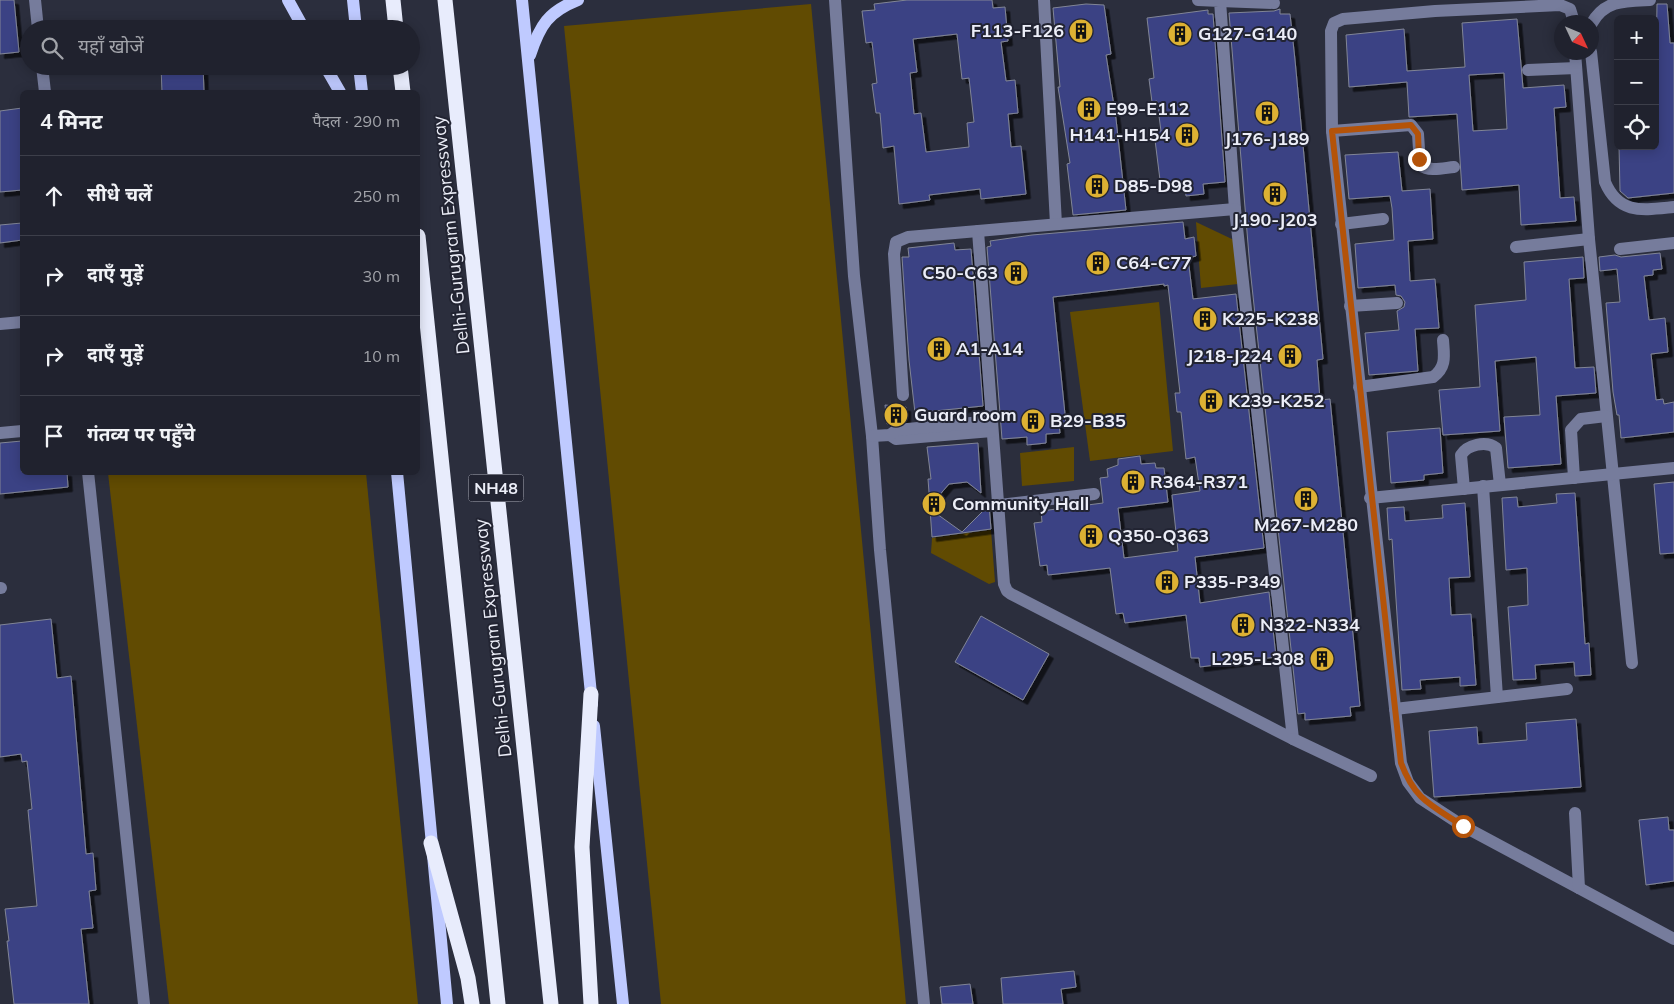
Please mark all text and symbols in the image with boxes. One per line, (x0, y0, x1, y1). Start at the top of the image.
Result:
north arrow (1554, 15, 1599, 60)
map controls (1614, 15, 1659, 150)
button: + (1614, 15, 1659, 60)
building icon: F113-F126 (1068, 18, 1094, 44)
place label: F113-F126 (971, 19, 1064, 42)
search box (20, 20, 420, 75)
building icon: G127-G140 (1167, 21, 1193, 47)
place label: G127-G140 (1198, 22, 1298, 45)
icon: search (38, 34, 66, 62)
text: यहाँ खोजें (78, 34, 144, 58)
button: − (1614, 60, 1659, 105)
building icon: E99-E112 (1076, 96, 1102, 122)
place label: E99-E112 (1106, 97, 1189, 120)
building icon: J176-J189 (1254, 100, 1280, 126)
button: locate (1614, 105, 1659, 150)
text: 4 मिनट (40, 108, 102, 134)
text: पैदल · 290 m (312, 111, 400, 131)
street label: Delhi-Gurugram Expressway (426, 114, 474, 355)
building icon: H141-H154 (1174, 122, 1200, 148)
place label: H141-H154 (1069, 123, 1170, 146)
place label: J176-J189 (1224, 127, 1310, 150)
route end (1408, 148, 1431, 171)
building icon: D85-D98 (1084, 173, 1110, 199)
place label: D85-D98 (1114, 174, 1193, 197)
building icon: J190-J203 (1262, 181, 1288, 207)
icon: ahead (40, 182, 68, 210)
text: सीधे चलें (87, 182, 152, 206)
text: 250 m (353, 186, 400, 206)
place label: J190-J203 (1232, 208, 1318, 231)
building icon: C64-C77 (1085, 250, 1111, 276)
place label: C64-C77 (1116, 251, 1192, 274)
building icon: C50-C63 (1003, 260, 1029, 286)
place label: C50-C63 (922, 261, 998, 284)
icon: right (40, 262, 68, 290)
text: दाएँ मुड़ें (87, 262, 143, 286)
text: 30 m (363, 266, 400, 286)
building icon: K225-K238 (1192, 306, 1218, 332)
place label: K225-K238 (1222, 307, 1319, 330)
building icon: A1-A14 (926, 336, 952, 362)
place label: A1-A14 (956, 337, 1023, 360)
icon: right (40, 342, 68, 370)
text: दाएँ मुड़ें (87, 342, 143, 366)
building icon: J218-J224 (1277, 343, 1303, 369)
place label: J218-J224 (1187, 344, 1272, 367)
text: 10 m (363, 346, 400, 366)
building icon: K239-K252 (1198, 388, 1224, 414)
place label: K239-K252 (1228, 389, 1325, 412)
building icon: Guard room (883, 402, 909, 428)
place label: Guard room (914, 403, 1017, 426)
building icon: B29-B35 (1020, 408, 1046, 434)
place label: B29-B35 (1050, 409, 1126, 432)
icon: arrive (40, 422, 68, 450)
text: गंतव्य पर पहुँचे (87, 422, 195, 446)
building icon: R364-R371 (1120, 469, 1146, 495)
place label: R364-R371 (1150, 470, 1248, 493)
road number: NH48 (468, 474, 524, 502)
building icon: M267-M280 (1293, 486, 1319, 512)
building icon: Community Hall (921, 491, 947, 517)
place label: Community Hall (952, 492, 1089, 515)
place label: M267-M280 (1254, 513, 1358, 536)
street label: Delhi-Gurugram Expressway (468, 517, 516, 758)
building icon: Q350-Q363 (1078, 523, 1104, 549)
place label: Q350-Q363 (1108, 524, 1209, 547)
building icon: P335-P349 (1154, 569, 1180, 595)
place label: P335-P349 (1184, 570, 1281, 593)
building icon: N322-N334 (1230, 612, 1256, 638)
place label: N322-N334 (1260, 613, 1360, 636)
building icon: L295-L308 (1309, 646, 1335, 672)
place label: L295-L308 (1211, 647, 1304, 670)
route start (1452, 815, 1475, 838)

